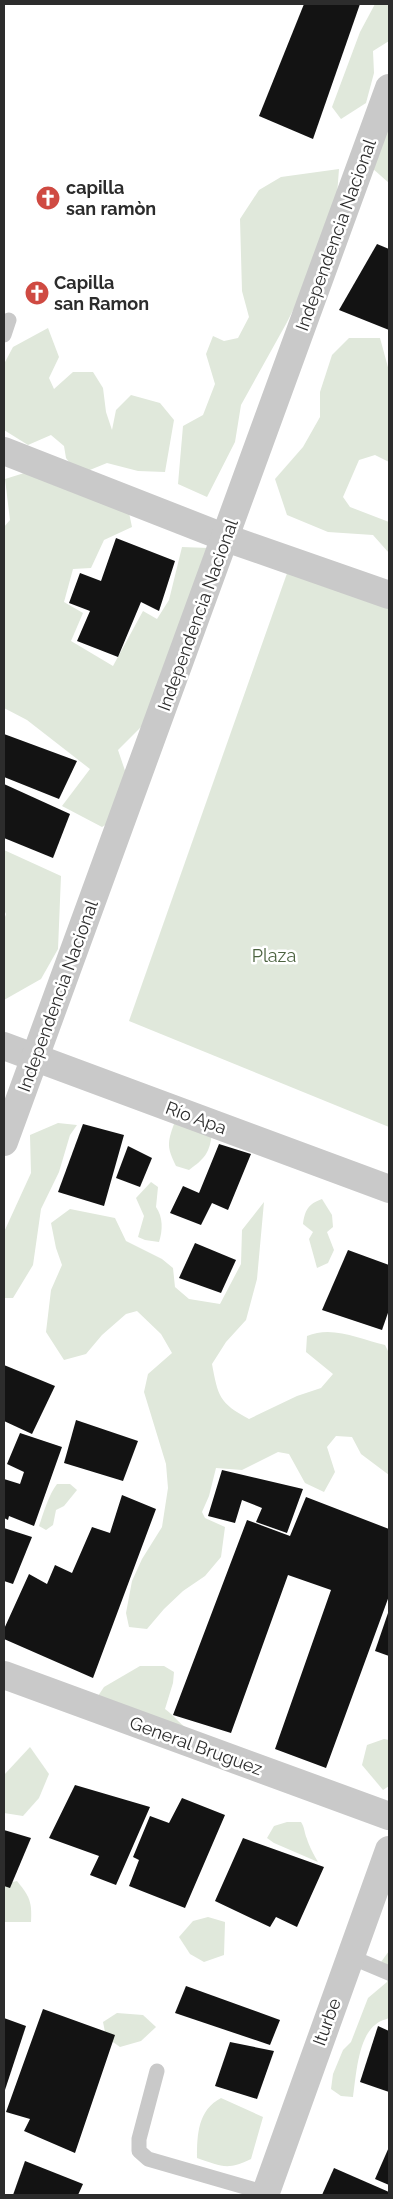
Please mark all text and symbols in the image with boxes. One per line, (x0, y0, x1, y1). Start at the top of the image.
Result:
street label: Independencia Nacional (291, 136, 380, 334)
place label: capilla san ramòn (66, 177, 156, 219)
church icon: capilla san ramòn (35, 185, 61, 211)
place label: Capilla san Ramon (54, 272, 149, 314)
church icon: Capilla san Ramon (24, 280, 50, 306)
street label: Independencia Nacional (153, 516, 242, 714)
street label: Independencia Nacional (13, 897, 102, 1095)
park label: Plaza (252, 945, 296, 966)
street label: Río Apa (163, 1097, 230, 1138)
street label: General Bruguez (127, 1712, 266, 1779)
street label: Iturbe (308, 1995, 345, 2048)

